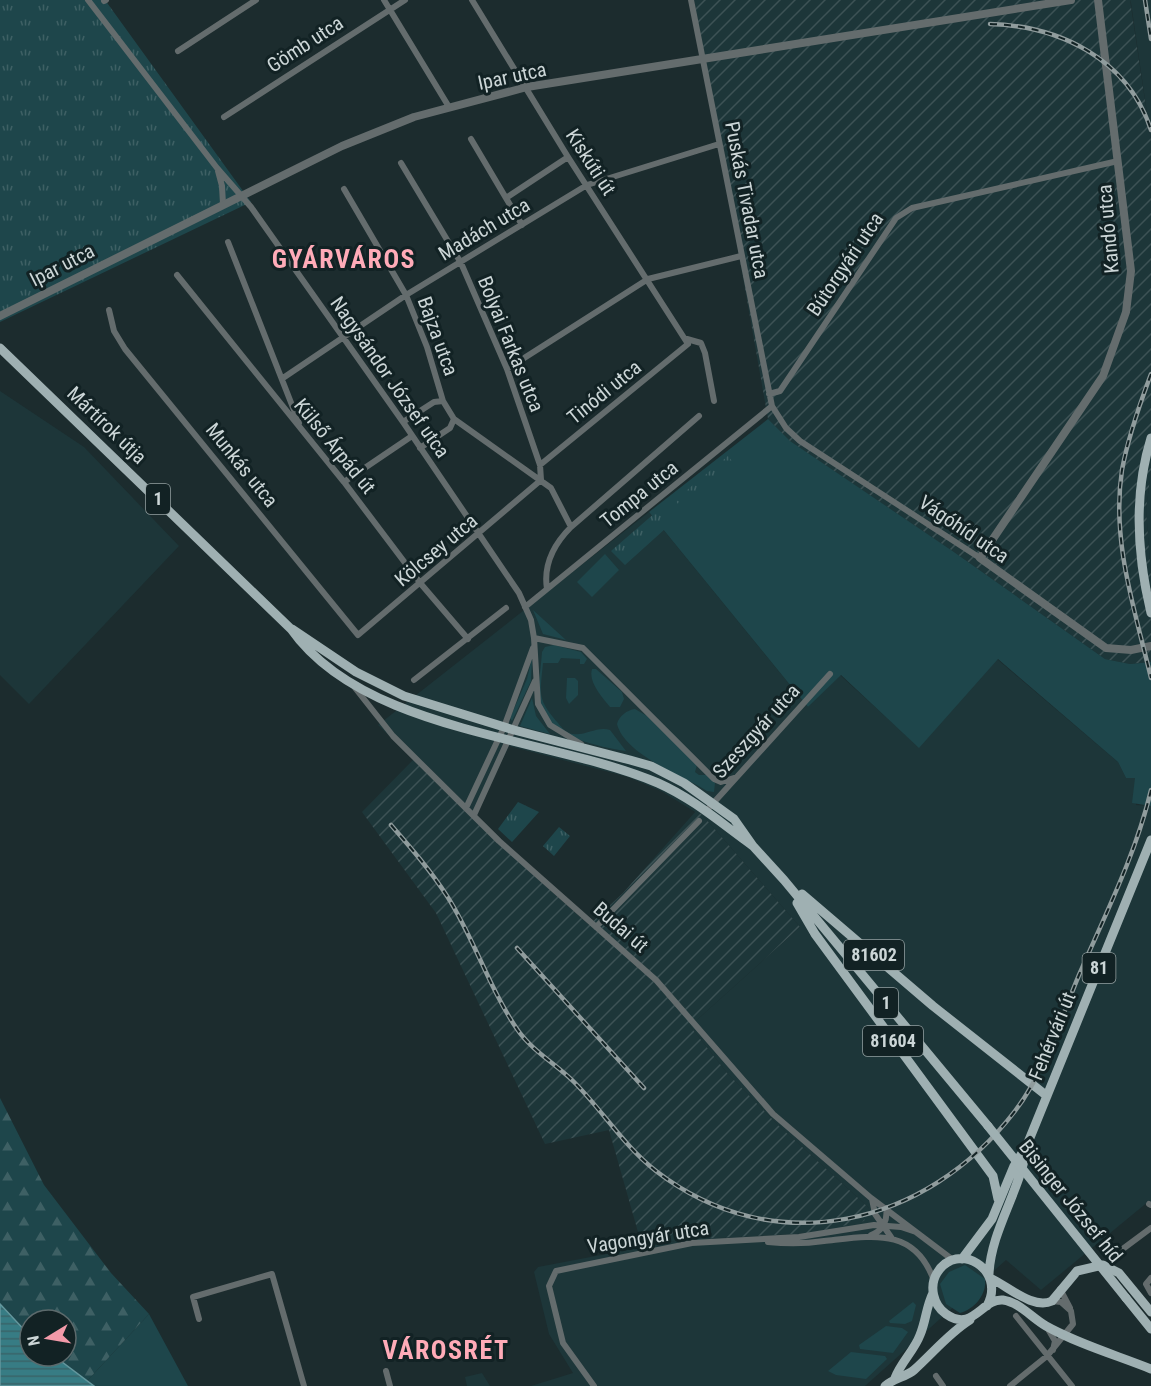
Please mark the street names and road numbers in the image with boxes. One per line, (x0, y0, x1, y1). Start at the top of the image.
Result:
street label: Gömb utca (262, 11, 348, 77)
street label: Ipar utca (475, 57, 549, 95)
street label: Puskás Tivadar utca (720, 119, 774, 281)
street label: Kiskúti út (561, 124, 621, 200)
street label: Kandó utca (1092, 184, 1124, 274)
street label: Madách utca (434, 192, 534, 266)
street label: Bútorgyári utca (802, 208, 888, 320)
street label: Ipar utca (26, 239, 98, 291)
street label: Bolyai Farkas utca (473, 273, 549, 415)
street label: Nagysándor József utca (325, 292, 455, 462)
street label: Bajza utca (413, 293, 463, 379)
street label: Tinódi utca (562, 355, 646, 429)
street label: Mártírok útja (62, 381, 152, 469)
street label: Külső Árpád út (289, 393, 381, 499)
street label: Munkás utca (201, 418, 283, 512)
street label: Tompa utca (595, 455, 683, 533)
road number: 1 (146, 484, 170, 514)
street label: Vágóhíd utca (914, 490, 1014, 568)
street label: Kölcsey utca (390, 509, 482, 591)
street label: Szeszgyár utca (707, 679, 805, 783)
street label: Budai út (589, 897, 653, 957)
road number: 81602 (844, 940, 904, 970)
road number: 81 (1082, 953, 1116, 983)
road number: 1 (874, 988, 898, 1018)
street label: Fehérvári út (1023, 988, 1081, 1084)
road number: 81604 (863, 1026, 923, 1056)
street label: Bisinger József híd (1014, 1135, 1128, 1267)
street label: Vagongyár utca (586, 1216, 710, 1258)

